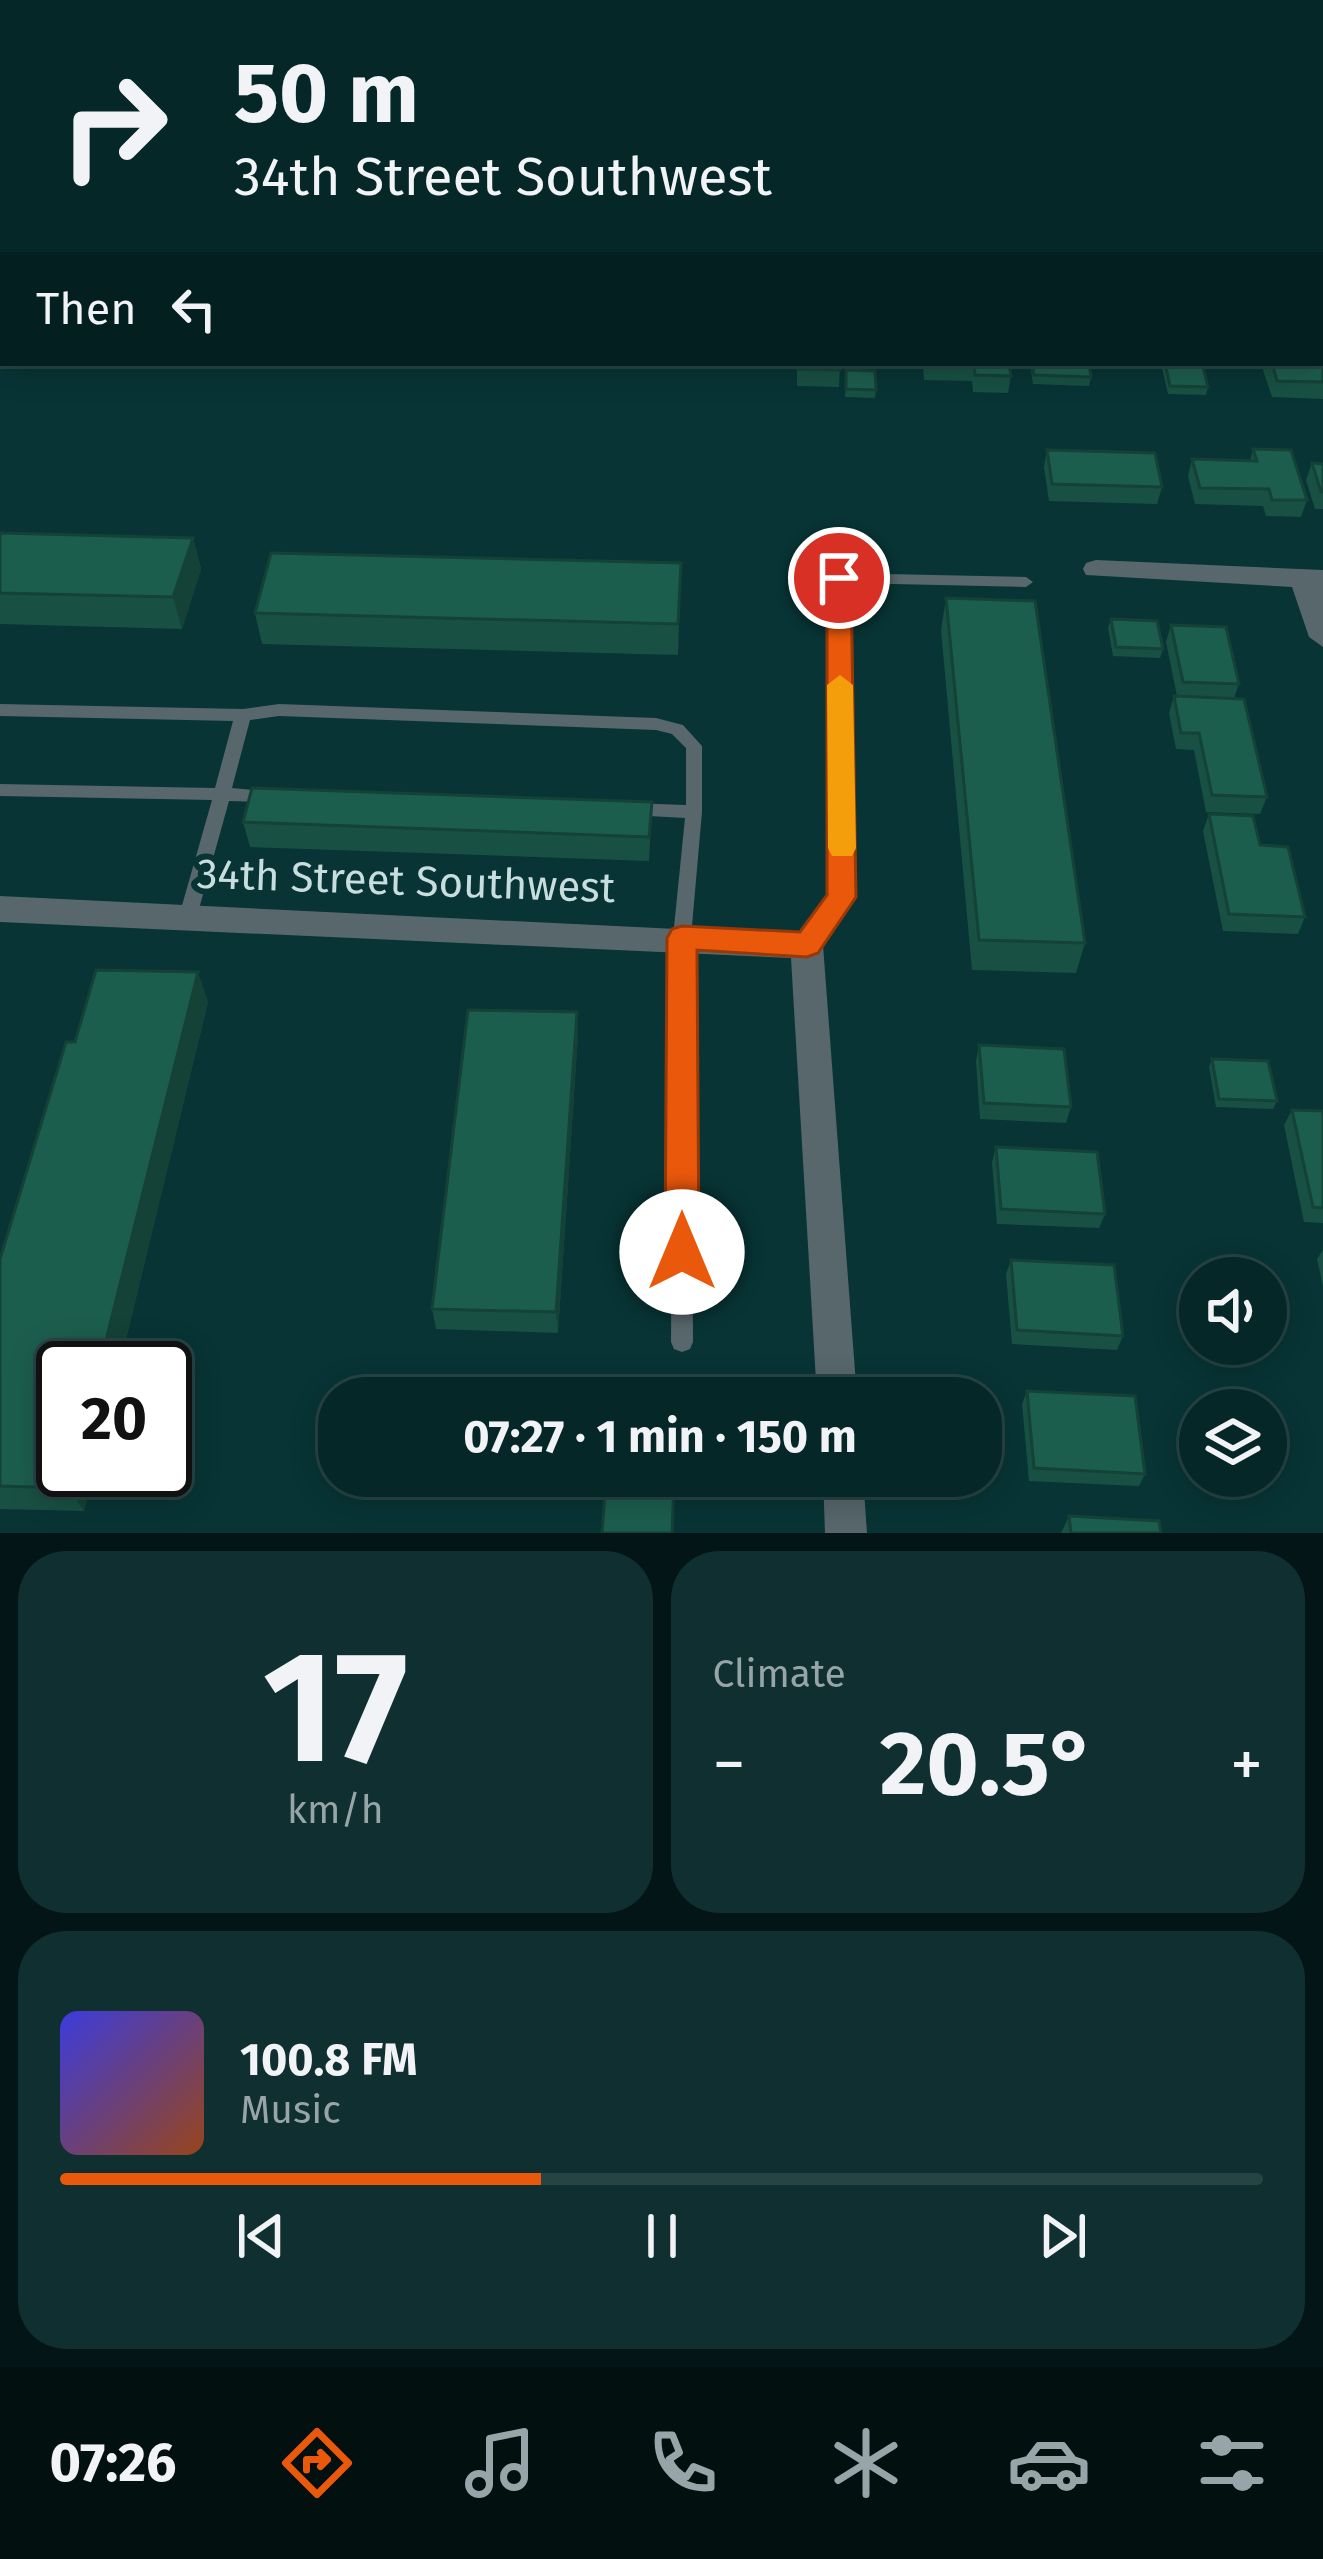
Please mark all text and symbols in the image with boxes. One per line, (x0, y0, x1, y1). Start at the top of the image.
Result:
text: 50 m (234, 43, 419, 144)
icon: right (36, 48, 192, 204)
text: 34th Street Southwest (234, 145, 772, 209)
icon: left (161, 276, 227, 342)
text: Then (36, 282, 137, 336)
pin (788, 527, 890, 629)
icon: arrive (806, 545, 872, 611)
street label: 34th Street Southwest (196, 849, 617, 913)
position arrow (619, 1189, 745, 1315)
map controls (1179, 1257, 1287, 1497)
button: sound (1179, 1257, 1287, 1365)
speed limit sign: 20 (36, 1341, 192, 1497)
button: layers (1179, 1389, 1287, 1497)
text: 07:27 · 1 min · 150 m (463, 1410, 857, 1464)
text: 17 (263, 1615, 408, 1802)
text: Climate (713, 1651, 846, 1697)
text: 20.5° (880, 1710, 1096, 1818)
text: − (713, 1725, 746, 1804)
text: + (1230, 1725, 1263, 1804)
text: km/h (287, 1787, 384, 1833)
text: 100.8 FM (240, 2033, 417, 2087)
text: Music (240, 2087, 341, 2133)
icon: previous (228, 2203, 294, 2269)
icon: pause (629, 2203, 695, 2269)
icon: next (1030, 2203, 1096, 2269)
icon: directions (275, 2421, 359, 2505)
icon: music (458, 2421, 542, 2505)
icon: phone (641, 2421, 725, 2505)
icon: climate (824, 2421, 908, 2505)
icon: car (1007, 2421, 1091, 2505)
icon: filters (1190, 2421, 1274, 2505)
text: 07:26 (49, 2431, 177, 2495)

